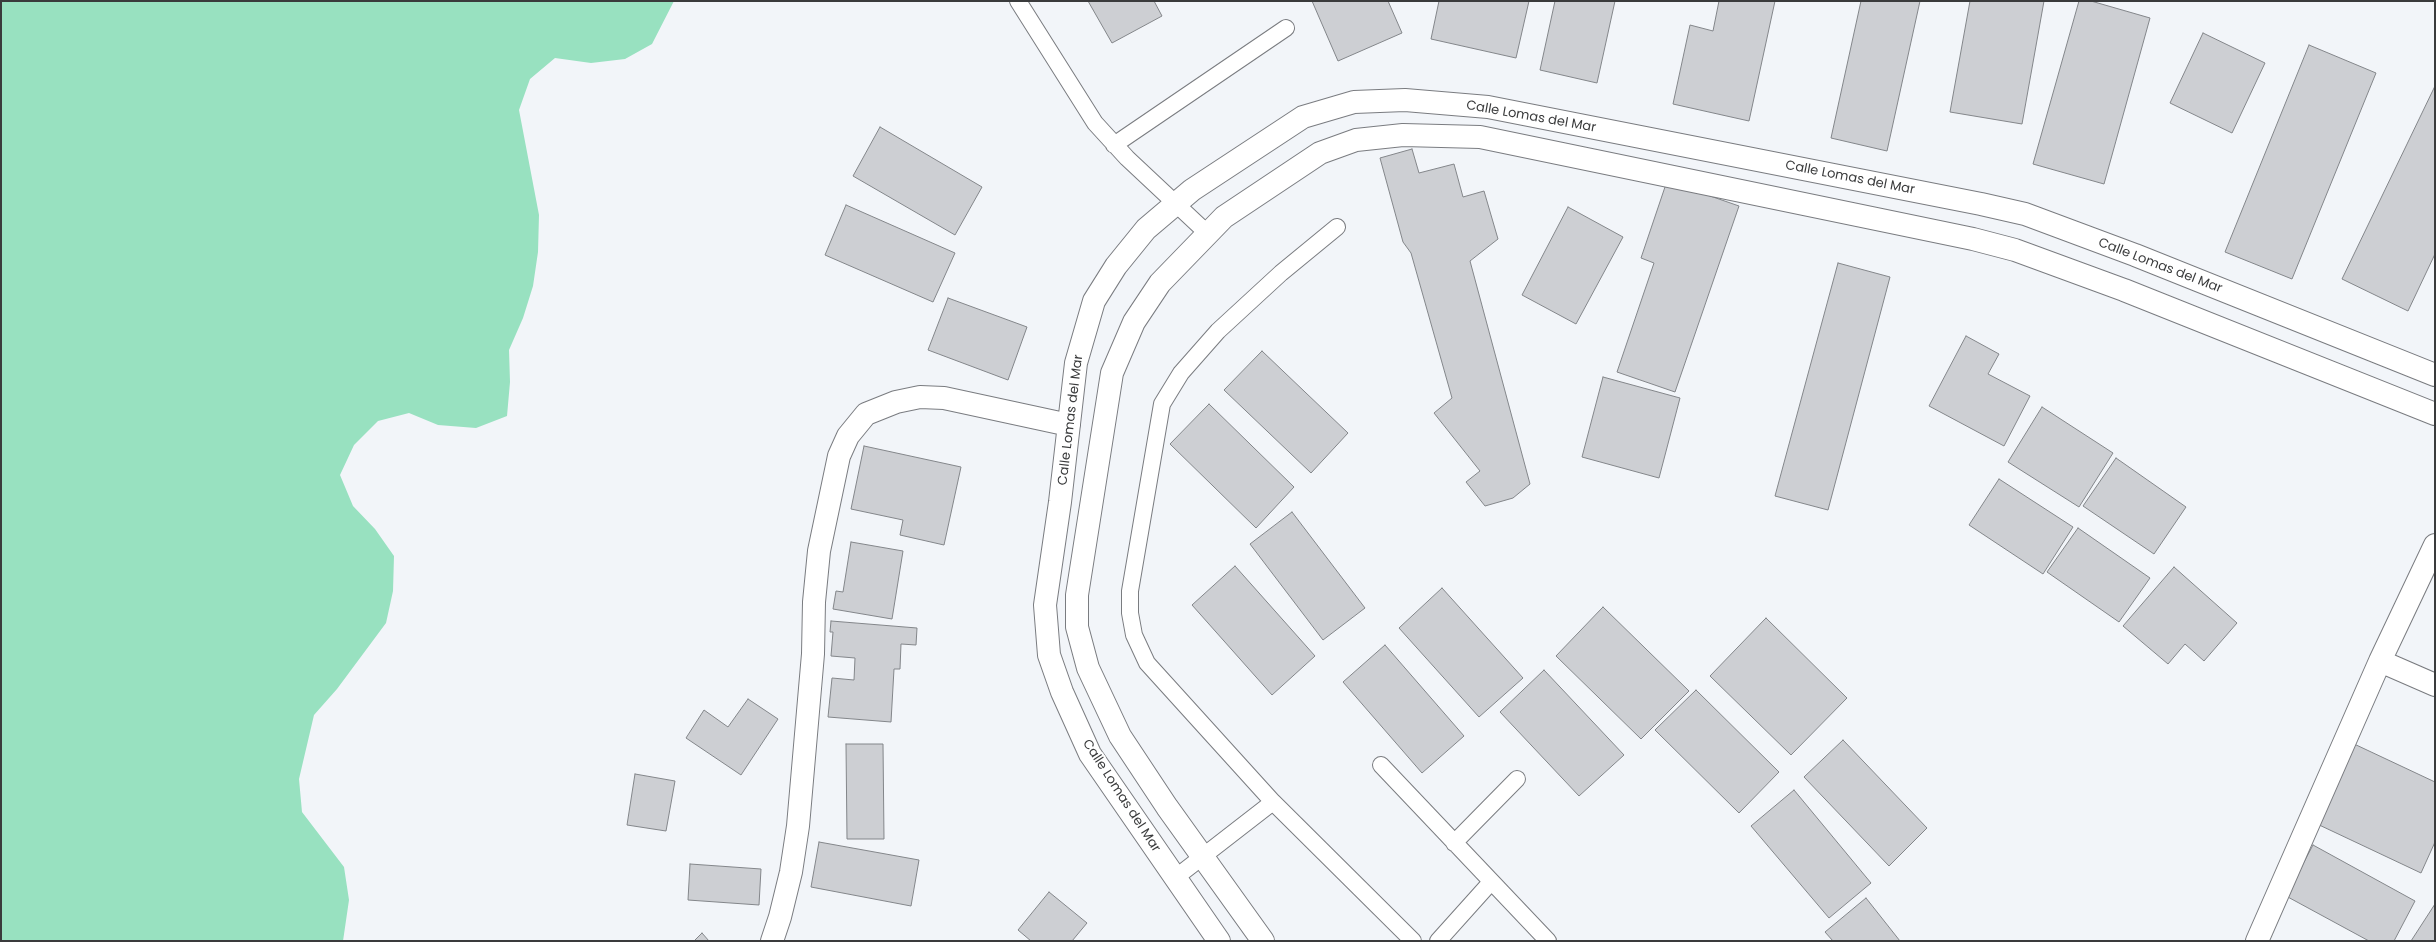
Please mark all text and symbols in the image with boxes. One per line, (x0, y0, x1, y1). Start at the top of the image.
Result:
street label: Calle Lomas del Mar (1465, 98, 1597, 136)
street label: Calle Lomas del Mar (1784, 158, 1916, 198)
street label: Calle Lomas del Mar (2096, 235, 2224, 297)
street label: Calle Lomas del Mar (1055, 354, 1087, 486)
street label: Calle Lomas del Mar (1079, 737, 1163, 855)

